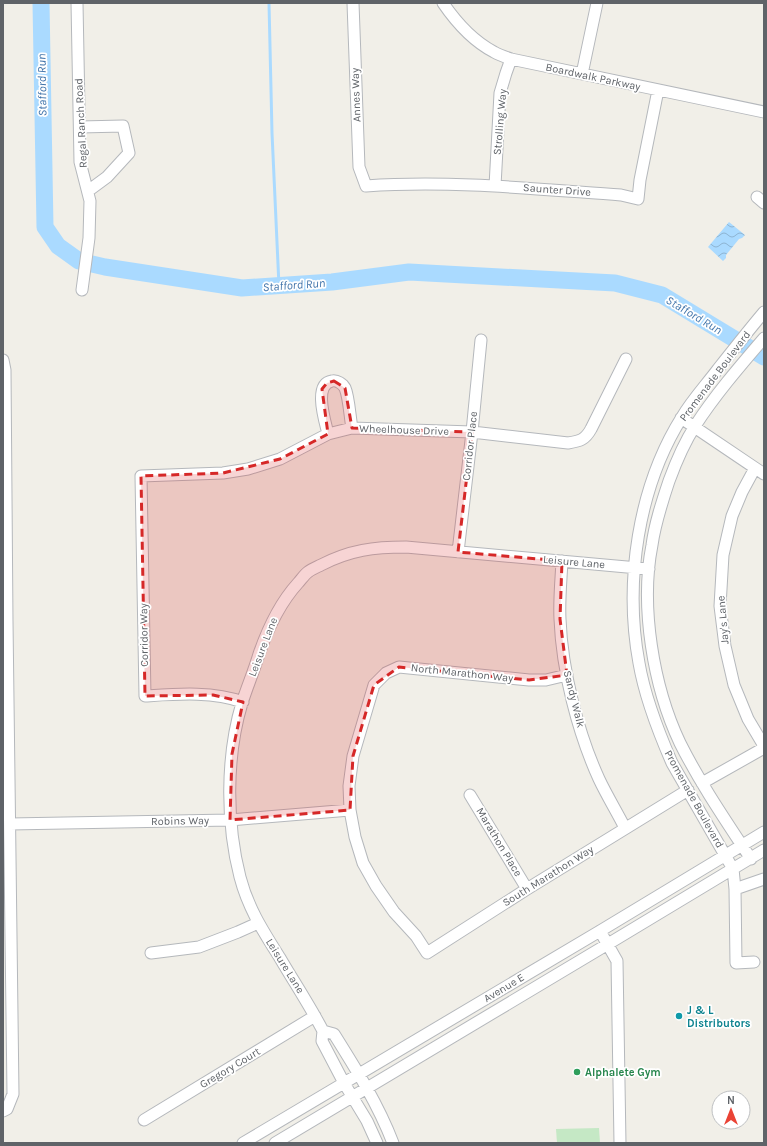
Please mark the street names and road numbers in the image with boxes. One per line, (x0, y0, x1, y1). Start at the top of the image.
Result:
street label: Boardwalk Parkway (544, 61, 642, 93)
street label: Annes Way (349, 68, 363, 122)
street label: Regal Ranch Road (72, 78, 90, 168)
street label: Strolling Way (491, 88, 509, 156)
street label: Saunter Drive (523, 181, 592, 199)
street label: Promenade Boulevard (677, 328, 753, 424)
street label: Corridor Place (460, 410, 480, 481)
street label: Wheelhouse Drive (359, 422, 449, 438)
street label: Leisure Lane (542, 553, 606, 571)
street label: Jay's Lane (714, 595, 732, 645)
street label: Corridor Way (137, 603, 151, 667)
street label: Leisure Lane (246, 615, 280, 678)
street label: North Marathon Way (410, 661, 514, 685)
street label: Sandy Walk (561, 669, 587, 729)
street label: Promenade Boulevard (662, 748, 726, 850)
street label: Marathon Place (473, 805, 525, 879)
street label: Robins Way (151, 814, 209, 828)
street label: South Marathon Way (500, 843, 596, 909)
street label: Leisure Lane (263, 936, 307, 996)
street label: Avenue E (481, 971, 527, 1005)
street label: Gregory Court (197, 1045, 263, 1091)

